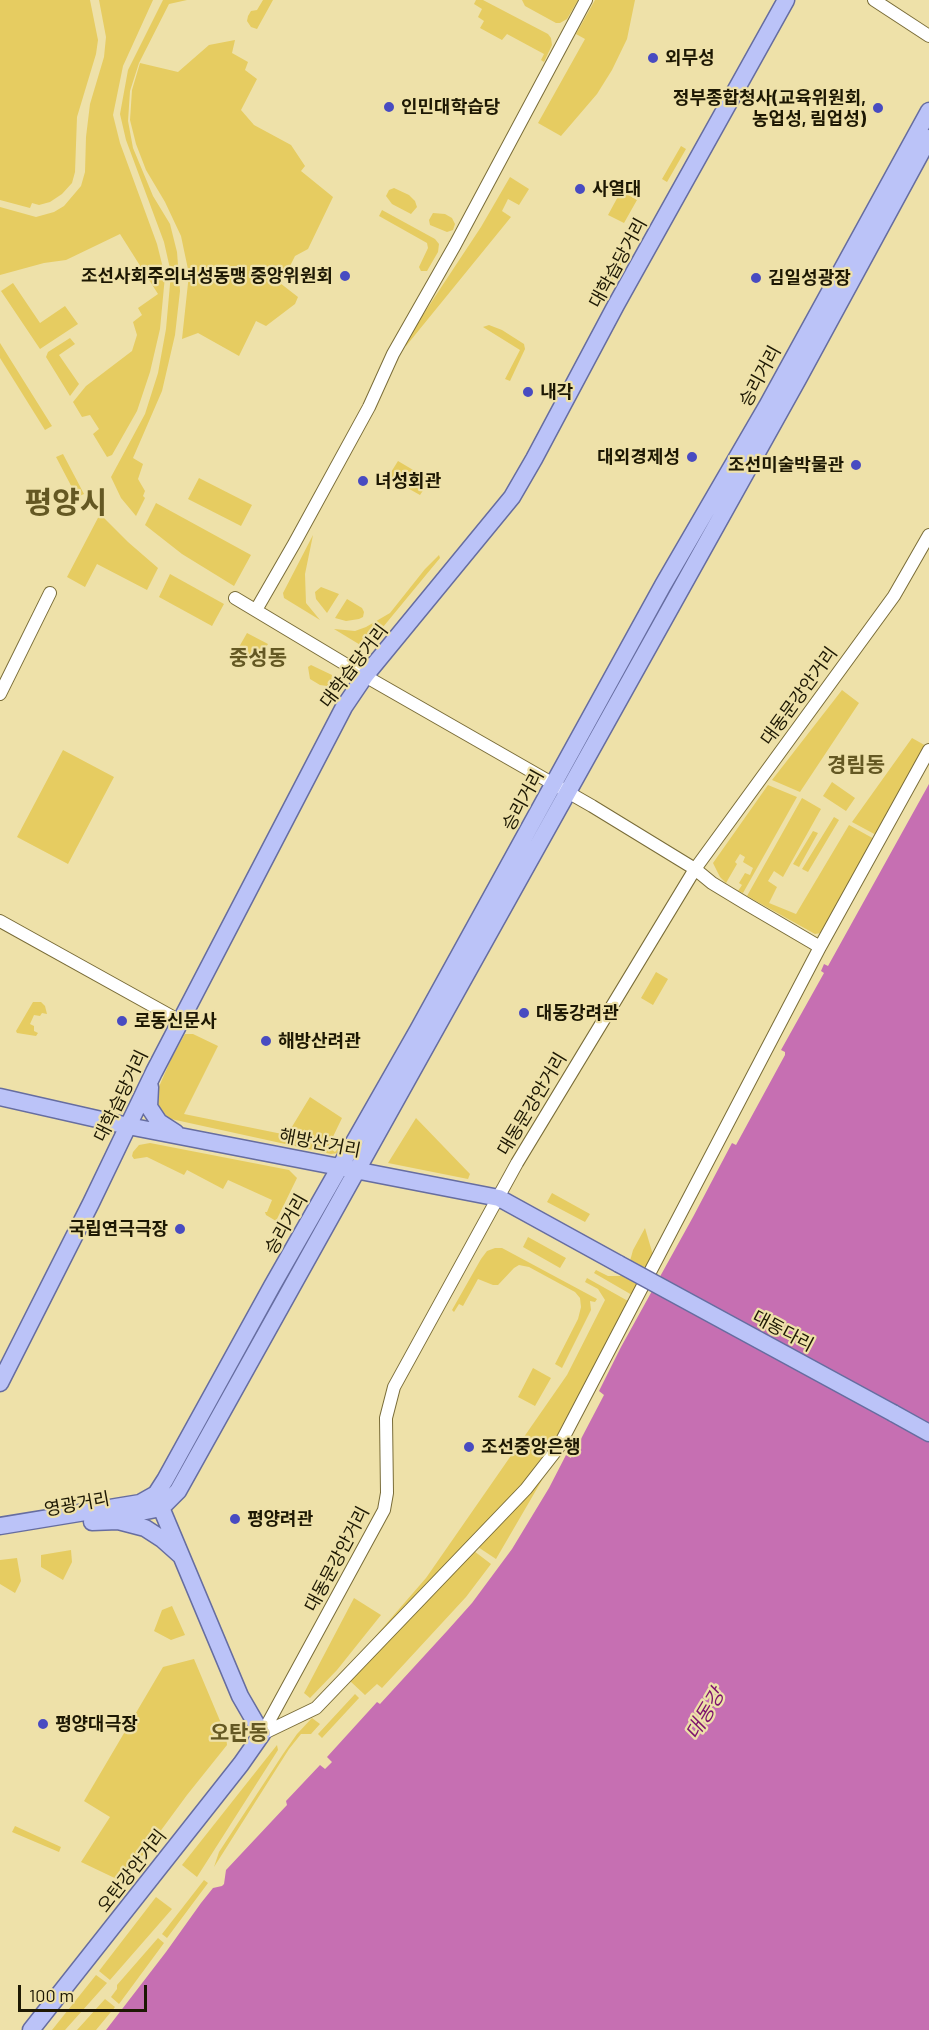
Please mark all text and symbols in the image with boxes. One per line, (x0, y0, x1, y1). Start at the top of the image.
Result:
place label: 외무성 (665, 47, 715, 69)
marker: 외무성 (646, 51, 660, 65)
place label: 정부종합청사(교육위원회, 농업성, 림업성) (673, 87, 866, 130)
place label: 인민대학습당 (401, 96, 500, 118)
marker: 인민대학습당 (382, 100, 396, 114)
marker: 정부종합청사(교육위원회, 농업성, 림업성) (871, 101, 885, 115)
place label: 사열대 (592, 178, 642, 200)
marker: 사열대 (573, 182, 587, 196)
street label: 대학습당거리 (584, 214, 652, 312)
place label: 조선사회주의녀성동맹 중앙위원회 (81, 265, 333, 287)
place label: 김일성광장 (768, 267, 851, 289)
marker: 조선사회주의녀성동맹 중앙위원회 (338, 269, 352, 283)
marker: 김일성광장 (749, 271, 763, 285)
street label: 승리거리 (734, 342, 786, 410)
place label: 내각 (540, 381, 573, 403)
marker: 내각 (521, 385, 535, 399)
place label: 대외경제성 (597, 446, 680, 468)
marker: 대외경제성 (685, 450, 699, 464)
place label: 조선미술박물관 (728, 454, 844, 476)
marker: 조선미술박물관 (849, 458, 863, 472)
place label: 녀성회관 (375, 470, 441, 492)
marker: 녀성회관 (356, 474, 370, 488)
district label: 평양시 (25, 485, 107, 521)
street label: 대학습당거리 (315, 620, 393, 712)
street label: 대동문강안거리 (756, 643, 842, 749)
district label: 중성동 (229, 645, 287, 671)
district label: 경림동 (827, 752, 885, 778)
street label: 승리거리 (497, 766, 549, 834)
place label: 대동강려관 (536, 1002, 619, 1024)
marker: 대동강려관 (517, 1006, 531, 1020)
place label: 로동신문사 (134, 1010, 217, 1032)
marker: 로동신문사 (115, 1014, 129, 1028)
place label: 해방산려관 (278, 1030, 361, 1052)
marker: 해방산려관 (259, 1034, 273, 1048)
street label: 대학습당거리 (90, 1047, 152, 1145)
street label: 대동문강안거리 (493, 1049, 571, 1159)
street label: 해방산거리 (277, 1124, 363, 1162)
street label: 승리거리 (260, 1190, 312, 1258)
place label: 국립연극극장 (69, 1218, 168, 1240)
marker: 국립연극극장 (173, 1222, 187, 1236)
street label: 대동다리 (749, 1306, 817, 1356)
place label: 조선중앙은행 (481, 1436, 580, 1458)
marker: 조선중앙은행 (462, 1440, 476, 1454)
street label: 영광거리 (43, 1488, 111, 1520)
street label: 대동문강안거리 (300, 1503, 374, 1615)
place label: 평양려관 (247, 1508, 313, 1530)
marker: 평양려관 (228, 1512, 242, 1526)
water label: 대동강 (680, 1684, 730, 1744)
place label: 평양대극장 (55, 1713, 138, 1735)
marker: 평양대극장 (36, 1717, 50, 1731)
district label: 오탄동 (210, 1720, 268, 1746)
street label: 오탄강안거리 (93, 1825, 171, 1917)
scale bar (21, 1973, 150, 2011)
text: 100 m (29, 1984, 74, 2006)

